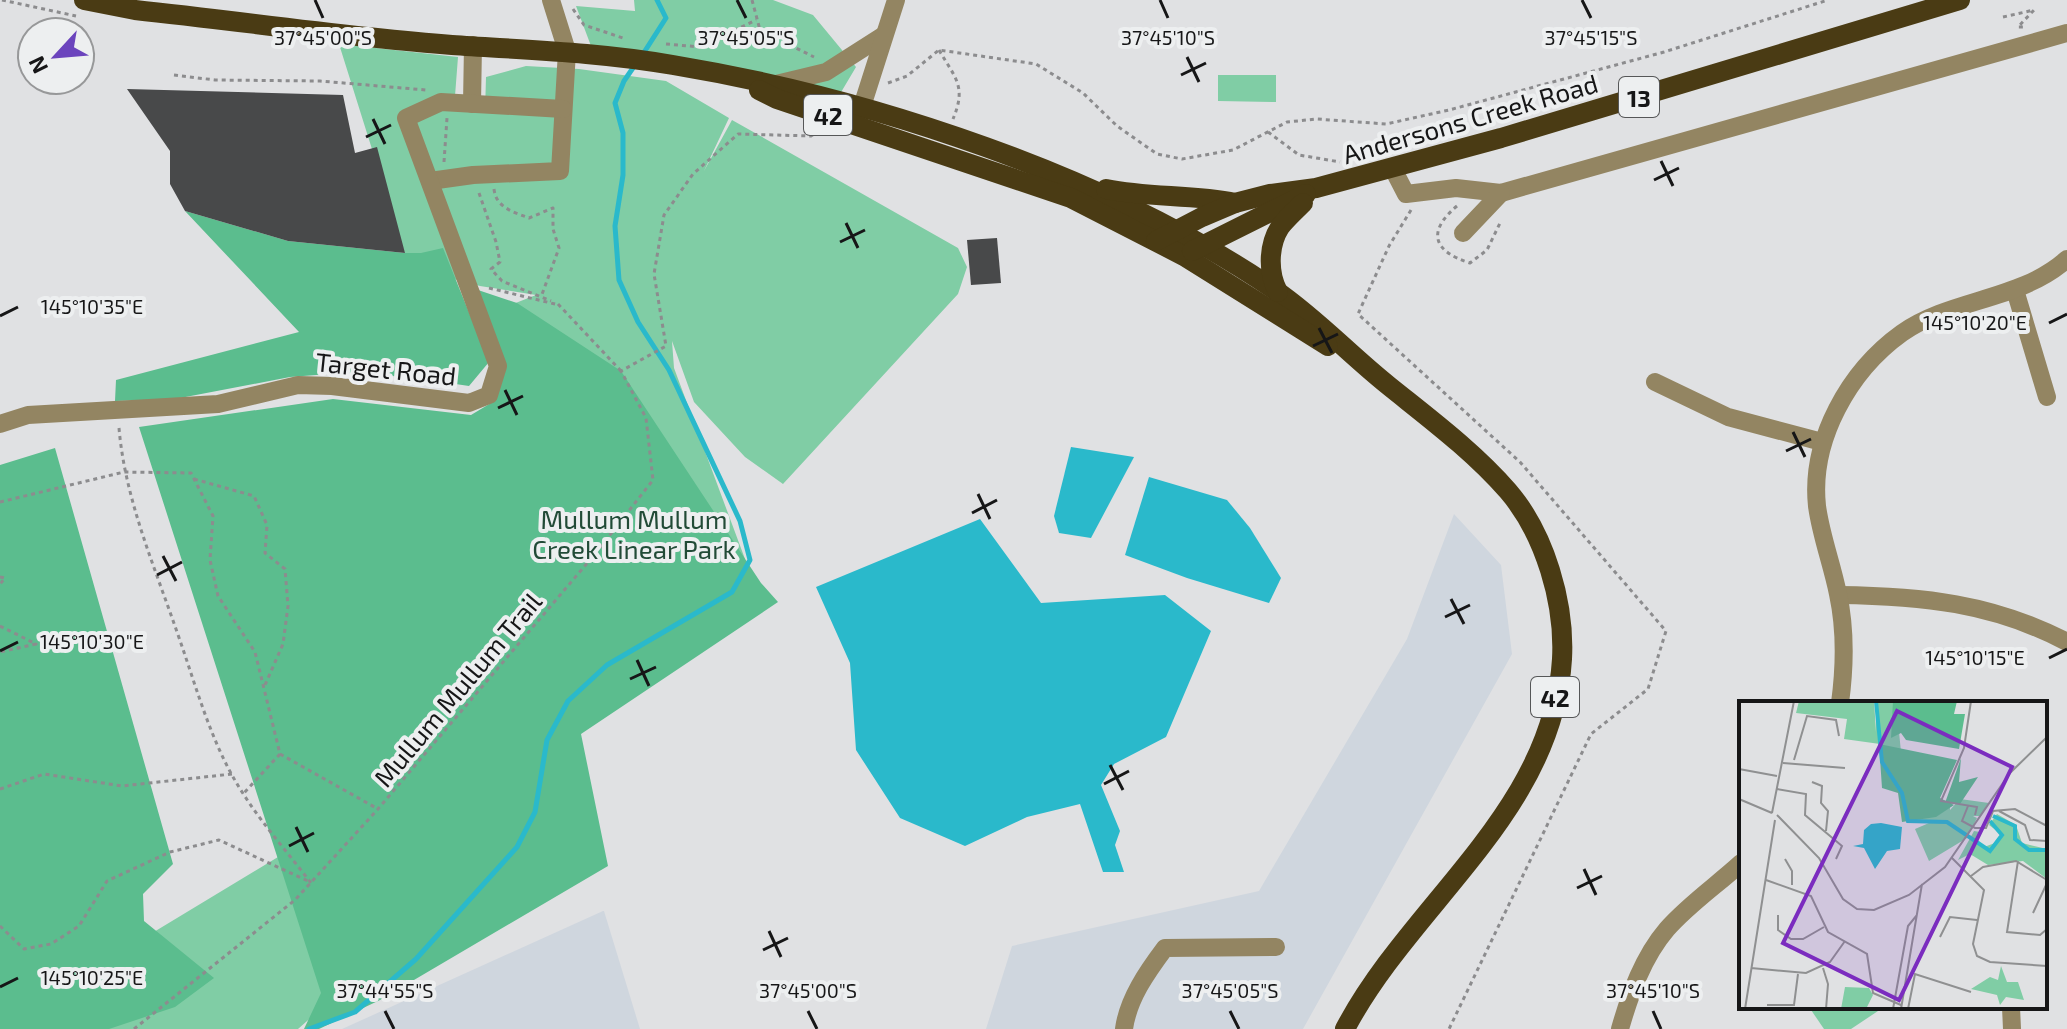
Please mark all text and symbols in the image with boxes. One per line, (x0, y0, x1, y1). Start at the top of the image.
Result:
north arrow (16, 16, 96, 96)
text: 37°45'00"S (274, 25, 372, 49)
text: 37°45'05"S (698, 25, 794, 49)
text: 37°45'10"S (1121, 25, 1215, 49)
text: 37°45'15"S (1545, 25, 1637, 49)
text: N (22, 52, 52, 78)
street label: Andersons Creek Road (1339, 67, 1601, 169)
road number: 13 (1619, 77, 1659, 117)
road number: 42 (804, 95, 852, 135)
text: 145°10'35"E (41, 294, 143, 318)
text: 145°10'20"E (1923, 310, 2027, 334)
street label: Target Road (314, 345, 458, 391)
park label: Mullum Mullum Creek Linear Park (532, 503, 736, 564)
street label: Mullum Mullum Trail (367, 585, 547, 792)
text: 145°10'30"E (40, 629, 144, 653)
text: 145°10'15"E (1925, 645, 2025, 669)
road number: 42 (1531, 677, 1579, 717)
inset map (1739, 701, 2047, 1009)
text: 145°10'25"E (41, 965, 143, 989)
text: 37°44'55"S (336, 978, 434, 1002)
text: 37°45'00"S (759, 978, 857, 1002)
text: 37°45'05"S (1182, 978, 1278, 1002)
text: 37°45'10"S (1606, 978, 1700, 1002)

